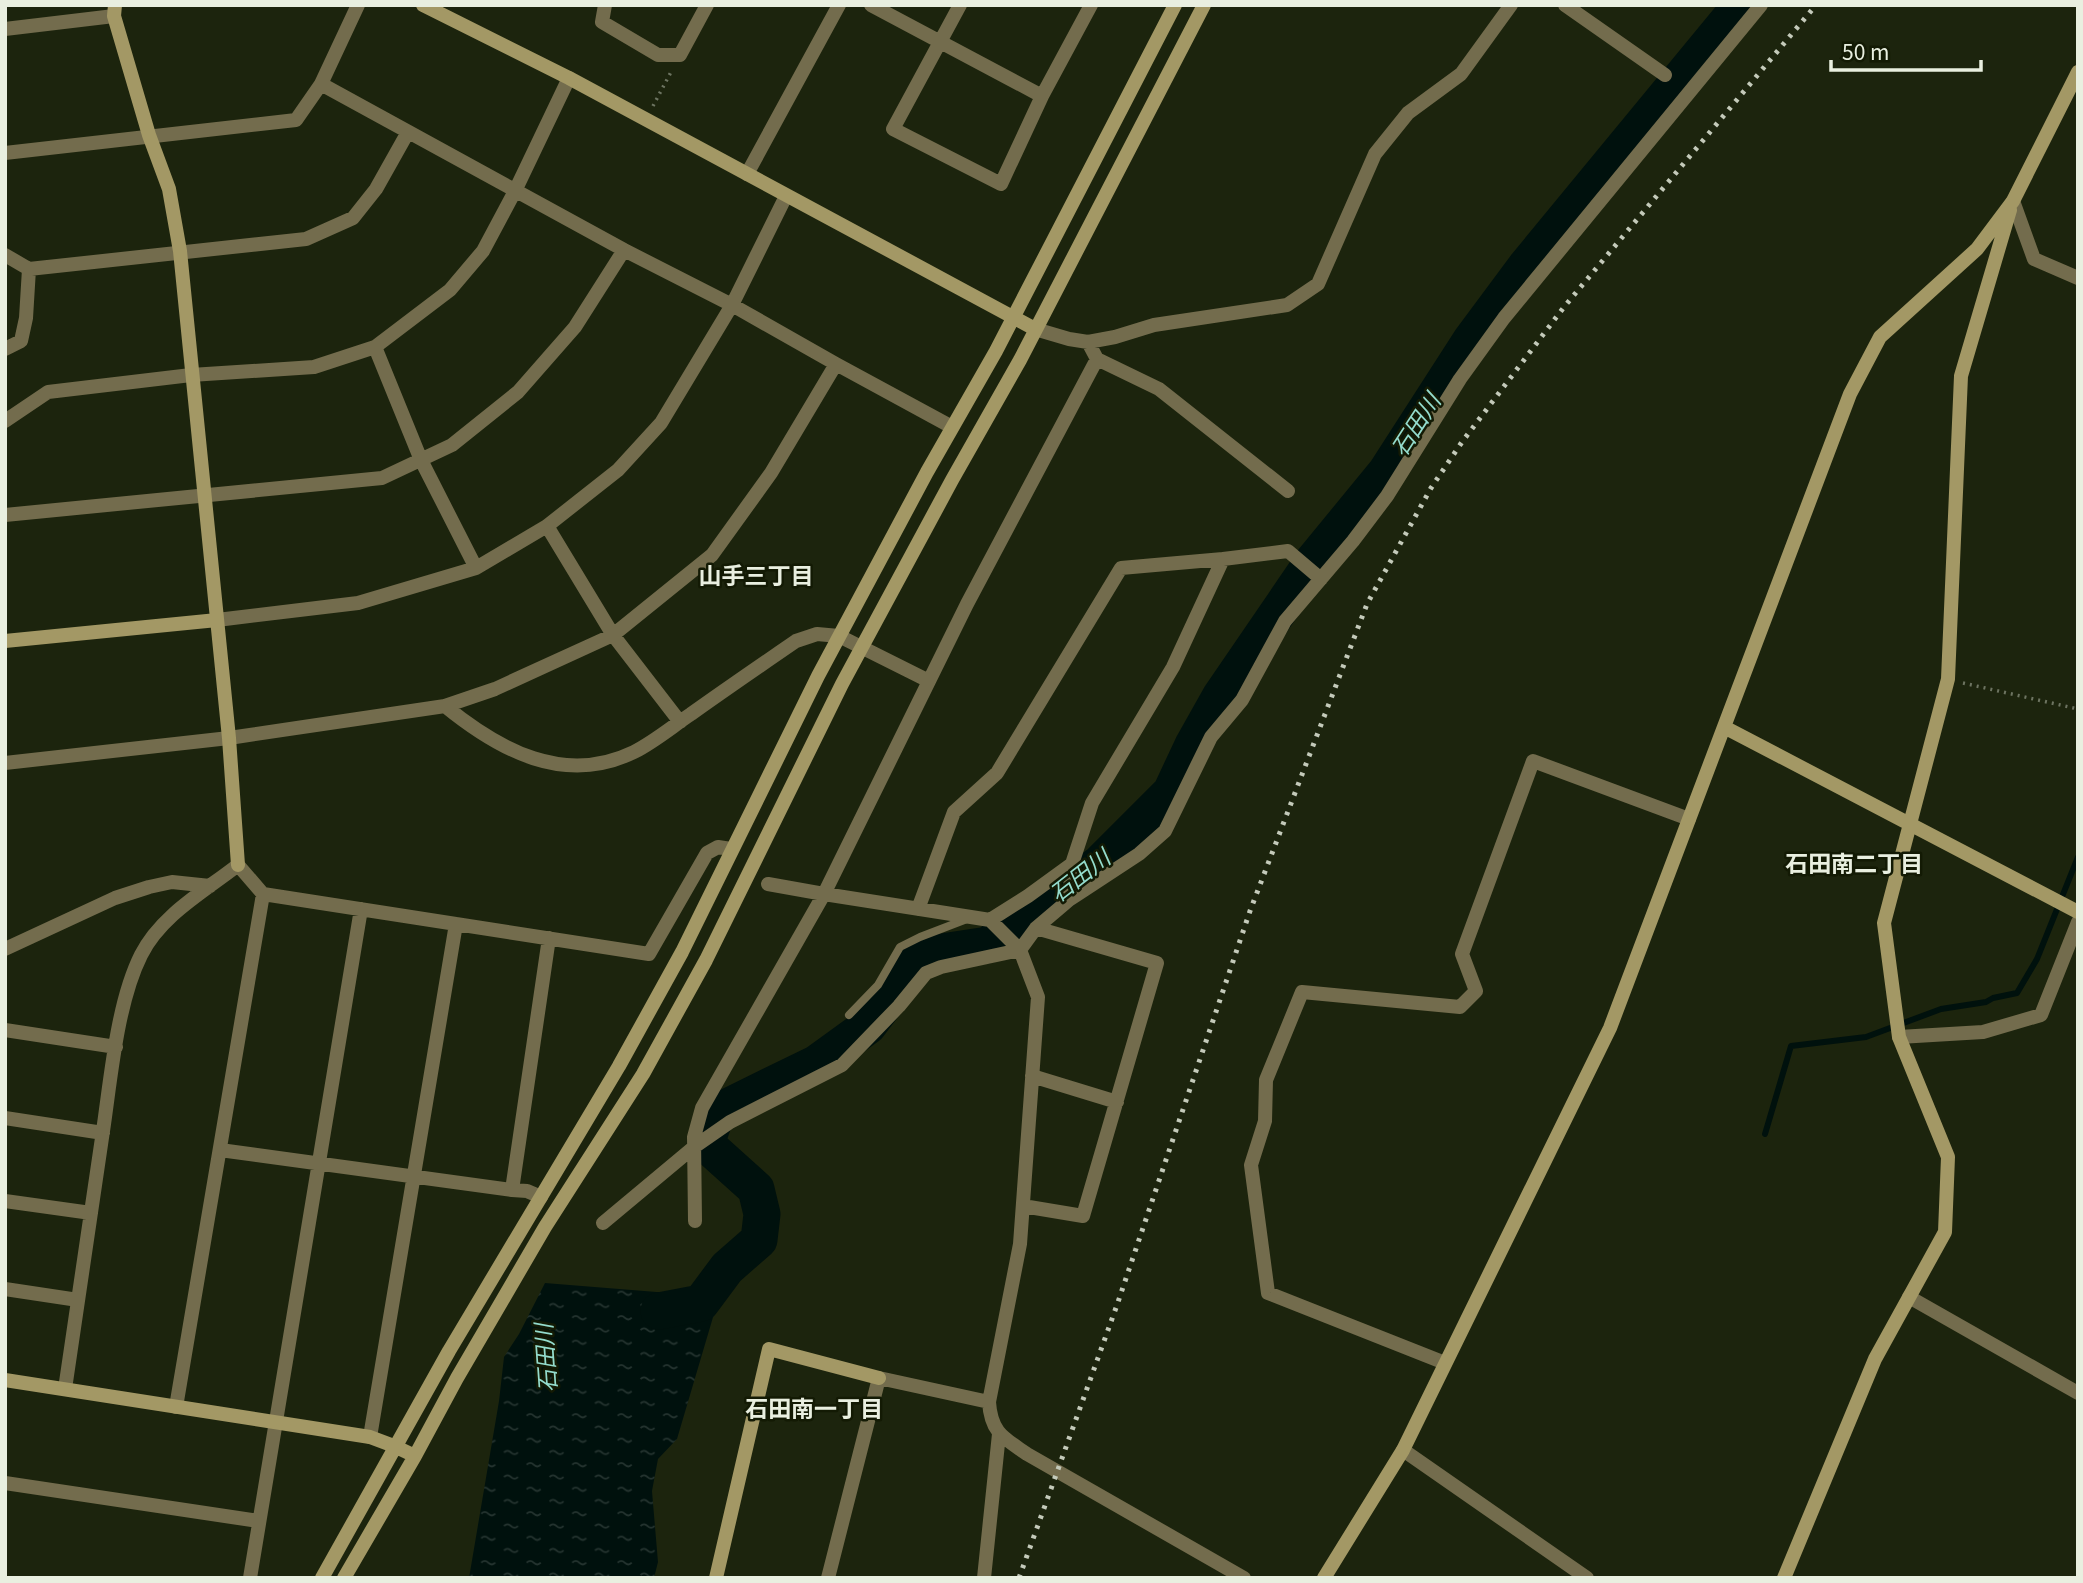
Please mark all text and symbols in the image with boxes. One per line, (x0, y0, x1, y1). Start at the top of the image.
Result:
scale bar (1831, 28, 1982, 72)
text: 50 m (1842, 36, 1889, 66)
water label: 石田川 (1381, 383, 1449, 462)
district label: 山手三丁目 (699, 557, 814, 591)
water label: 石田川 (1041, 838, 1119, 909)
district label: 石田南二丁目 (1785, 845, 1923, 879)
water label: 石田川 (524, 1320, 563, 1394)
district label: 石田南一丁目 (745, 1390, 883, 1424)

